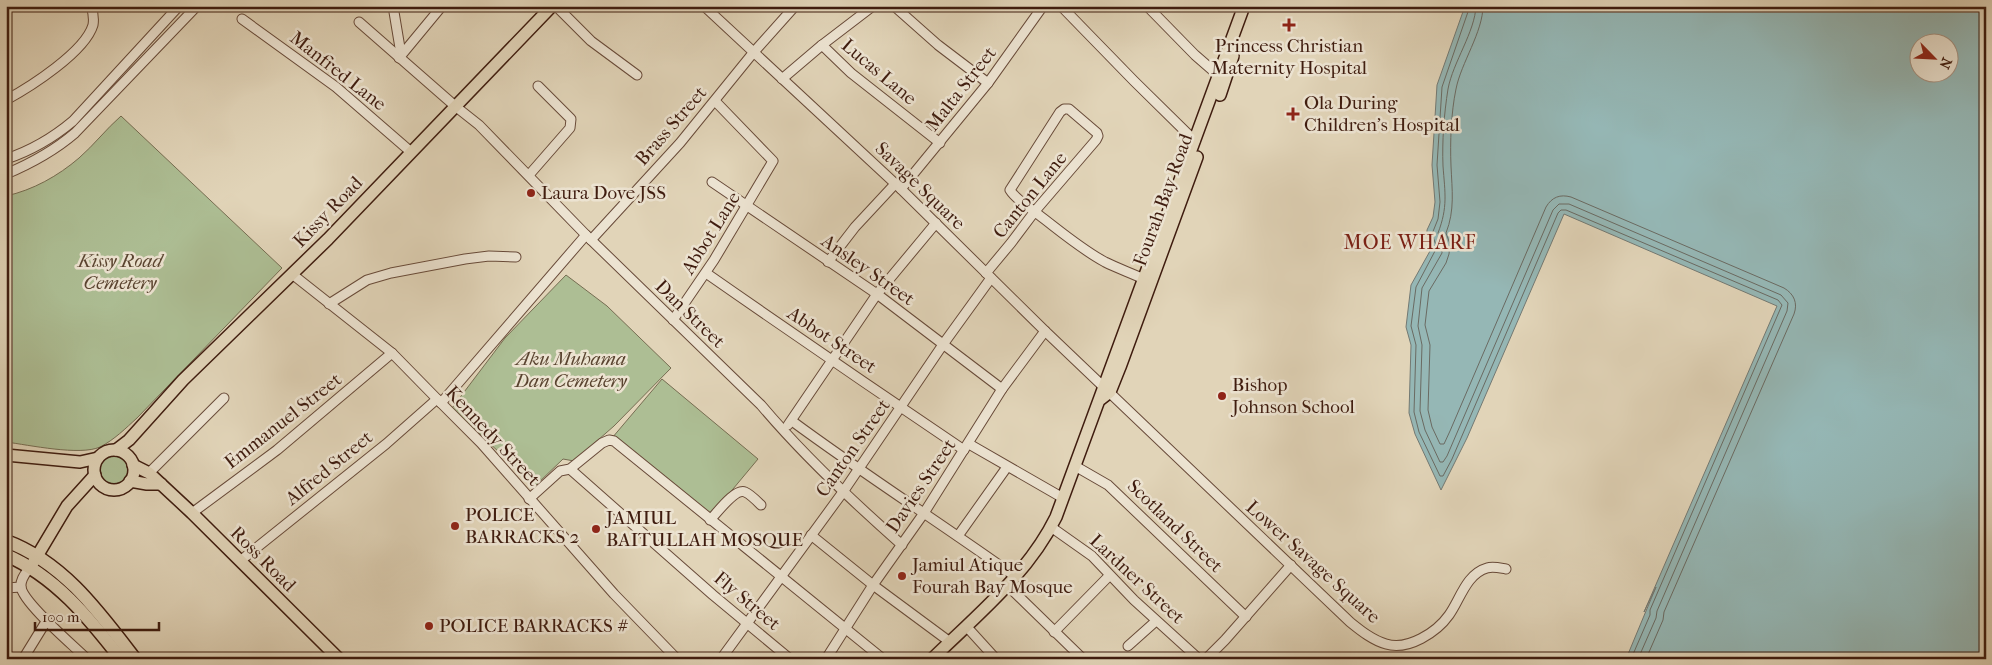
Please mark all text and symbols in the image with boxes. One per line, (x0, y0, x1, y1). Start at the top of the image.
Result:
marker: Princess Christian Maternity Hospital (1282, 18, 1296, 32)
street label: Manfred Lane (286, 27, 390, 115)
north arrow (1910, 32, 1960, 82)
street label: Lucas Lane (837, 34, 921, 110)
place label: Princess Christian Maternity Hospital (1211, 35, 1367, 79)
street label: Malta Street (921, 42, 1001, 136)
text: N (1935, 55, 1955, 72)
street label: Brass Street (631, 82, 711, 170)
place label: Ola During Children's Hospital (1304, 92, 1460, 136)
marker: Ola During Children's Hospital (1286, 107, 1300, 121)
street label: Fourah Bay Road (1129, 130, 1197, 269)
street label: Savage Square (870, 138, 970, 234)
street label: Canton Lane (989, 147, 1071, 243)
street label: Kissy Road (289, 172, 368, 252)
place label: Laura Dove JSS (541, 182, 666, 204)
marker: Laura Dove JSS (525, 187, 537, 199)
street label: Abbot Lane (676, 188, 745, 279)
street label: Ansley Street (816, 229, 919, 310)
district label: MOE WHARF (1344, 231, 1476, 254)
park label: Kissy Road Cemetery (76, 250, 164, 294)
street label: Dan Street (651, 275, 730, 353)
street label: Abbot Street (782, 302, 881, 378)
park label: Aku Muhama Dan Cemetery (513, 348, 628, 392)
street label: Emmanuel Street (220, 368, 346, 473)
place label: Bishop Johnson School (1230, 374, 1355, 418)
street label: Kennedy Street (441, 381, 545, 491)
marker: Bishop Johnson School (1216, 390, 1228, 402)
street label: Canton Street (811, 395, 895, 501)
street label: Alfred Street (280, 426, 377, 510)
street label: Davies Street (882, 435, 961, 537)
street label: Scotland Street (1123, 475, 1227, 577)
street label: Lower Savage Square (1241, 496, 1385, 628)
place label: POLICE BARRACKS 2 (465, 504, 580, 548)
place label: JAMIUL BAITULLAH MOSQUE (604, 507, 804, 551)
marker: POLICE BARRACKS 2 (449, 520, 461, 532)
street label: Ross Road (226, 522, 301, 597)
marker: JAMIUL BAITULLAH MOSQUE (590, 523, 602, 535)
street label: Lardner Street (1085, 530, 1189, 628)
place label: Jamiul Atique Fourah Bay Mosque (910, 554, 1073, 598)
street label: Fly Street (709, 567, 785, 635)
marker: Jamiul Atique Fourah Bay Mosque (896, 570, 908, 582)
scale bar (35, 600, 159, 632)
text: 100 m (42, 608, 80, 626)
place label: POLICE BARRACKS # (439, 615, 629, 637)
marker: POLICE BARRACKS # (423, 620, 435, 632)

